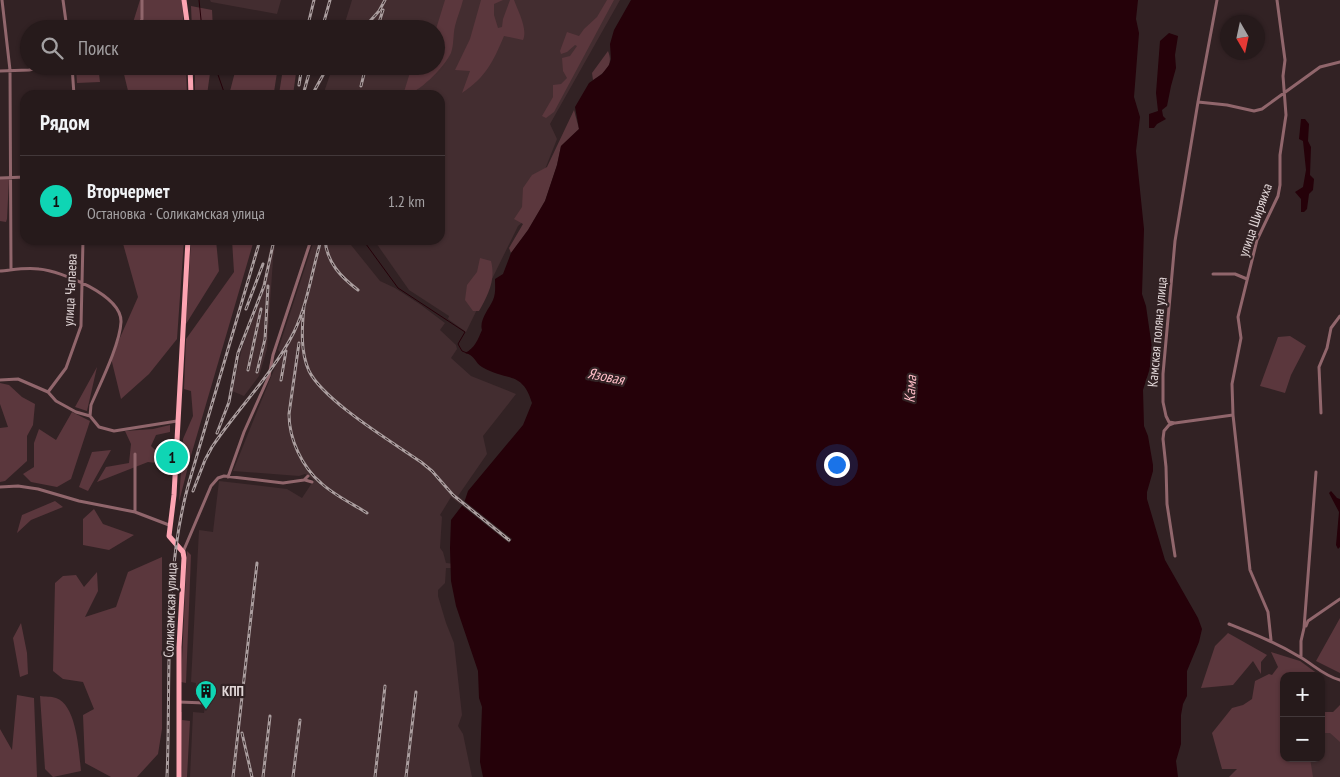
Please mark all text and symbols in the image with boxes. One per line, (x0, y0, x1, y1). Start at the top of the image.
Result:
north arrow (1220, 15, 1265, 60)
search box (20, 20, 445, 75)
icon: search (38, 34, 66, 62)
text: Поиск (78, 36, 119, 60)
text: Рядом (40, 109, 90, 136)
text: Вторчермет (87, 179, 170, 203)
street label: улица Ширяиха (1234, 181, 1276, 259)
text: 1 (52, 191, 60, 211)
text: 1.2 km (388, 191, 425, 211)
text: Остановка · Соликамская улица (87, 203, 265, 223)
street label: улица Чапаева (59, 253, 81, 327)
street label: Камская поляна улица (1143, 276, 1171, 388)
water label: Язовая (586, 363, 627, 389)
water label: Кама (900, 374, 920, 403)
pin: 1 (156, 438, 188, 476)
your location (824, 452, 850, 478)
street label: Соликамская улица (159, 562, 181, 658)
map controls (1280, 672, 1325, 762)
button: + (1280, 672, 1325, 717)
building icon: КПП (194, 679, 218, 710)
place label: КПП (222, 682, 244, 700)
button: − (1280, 717, 1325, 762)

